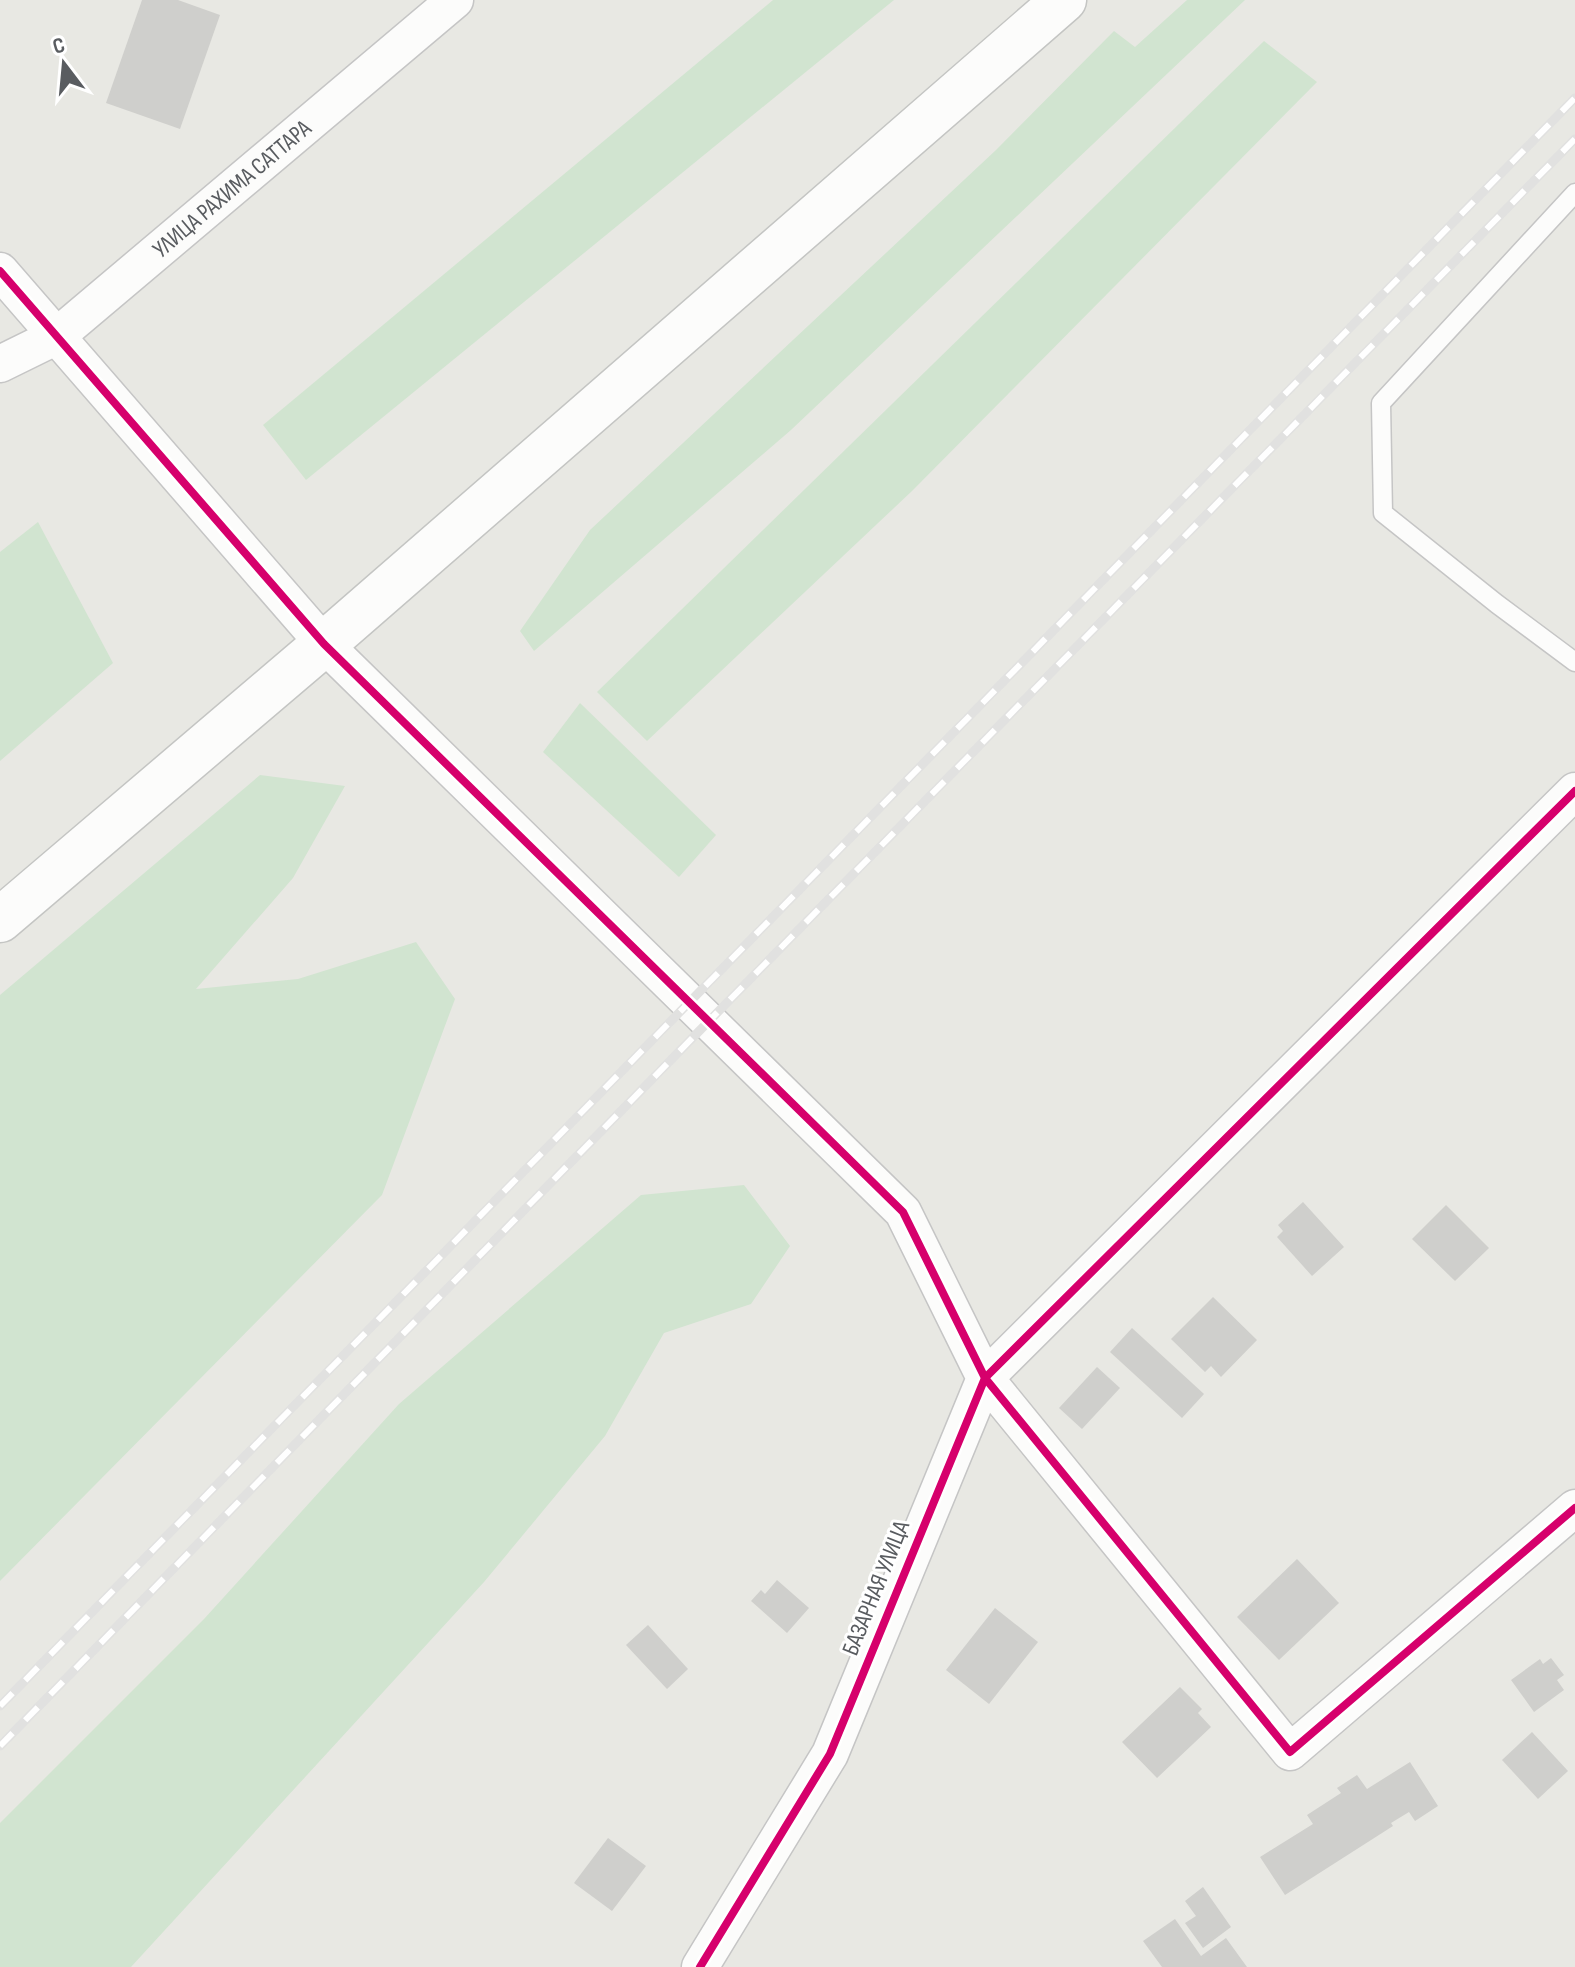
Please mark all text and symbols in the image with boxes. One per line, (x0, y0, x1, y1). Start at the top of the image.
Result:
north arrow (24, 24, 104, 104)
text: С (50, 32, 68, 61)
street label: УЛИЦА РАХИМА САТТАРА (146, 113, 317, 264)
street label: БАЗАРНАЯ УЛИЦА (836, 1516, 916, 1660)

